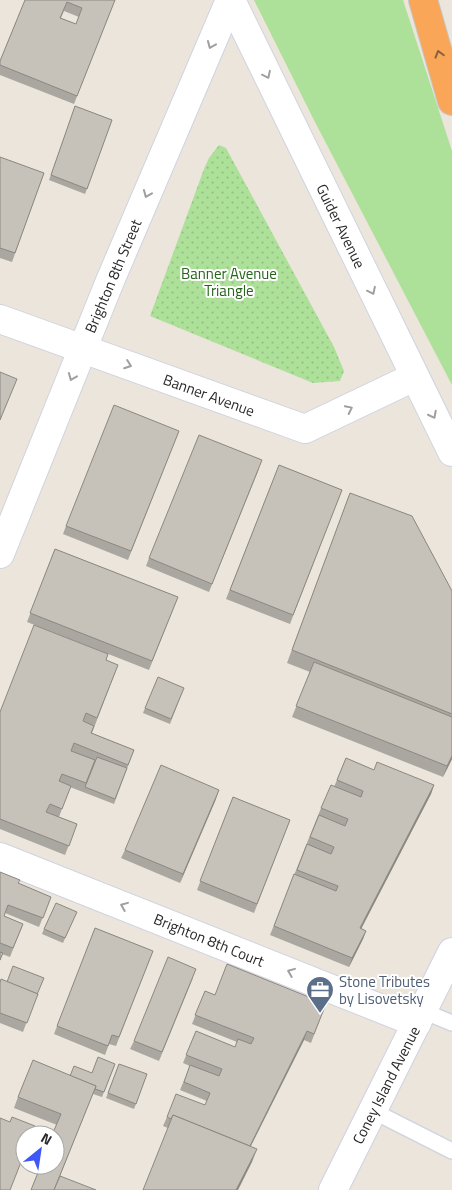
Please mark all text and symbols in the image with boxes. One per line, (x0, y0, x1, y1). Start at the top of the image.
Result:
one-way arrow (206, 40, 217, 49)
one-way arrow (434, 50, 444, 59)
one-way arrow (261, 70, 272, 79)
street label: Guider Avenue (311, 180, 371, 272)
one-way arrow (143, 189, 154, 198)
street label: Brighton 8th Street (79, 215, 148, 336)
park label: Banner Avenue Triangle (181, 262, 277, 302)
one-way arrow (366, 286, 376, 295)
one-way arrow (123, 359, 132, 369)
street label: Banner Avenue (160, 368, 258, 422)
one-way arrow (67, 372, 78, 381)
one-way arrow (344, 405, 353, 415)
one-way arrow (427, 410, 437, 419)
one-way arrow (120, 902, 129, 912)
street label: Brighton 8th Court (150, 907, 268, 973)
one-way arrow (287, 968, 296, 979)
place label: Stone Tributes by Lisovetsky (339, 970, 430, 1010)
office icon: Stone Tributes by Lisovetsky (305, 975, 335, 1014)
street label: Coney Island Avenue (346, 1022, 426, 1148)
north arrow (15, 1125, 65, 1175)
text: N (37, 1127, 56, 1150)

